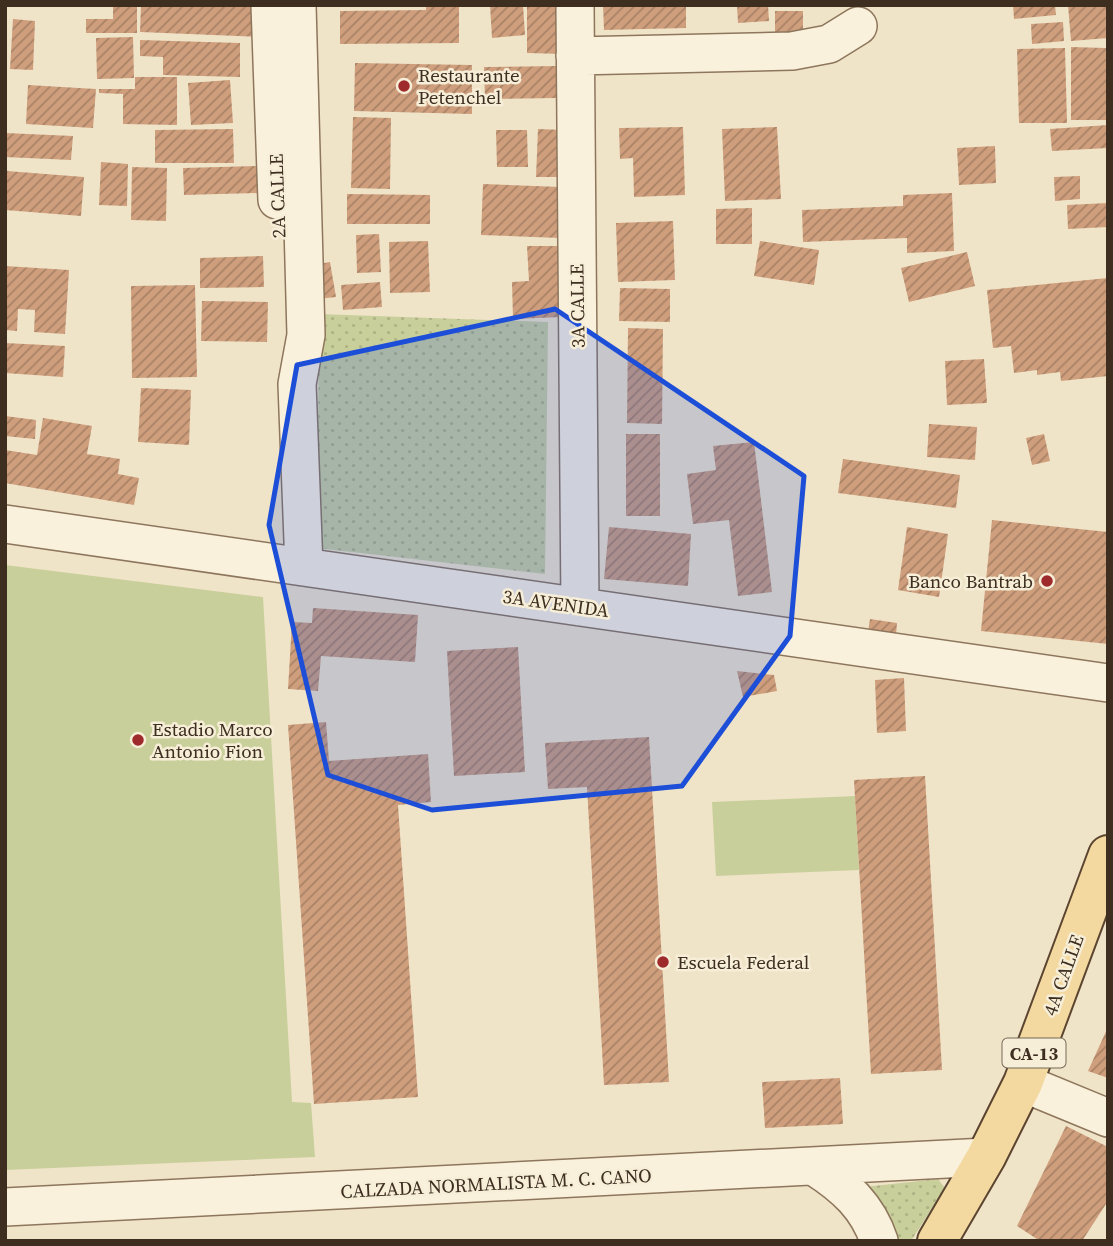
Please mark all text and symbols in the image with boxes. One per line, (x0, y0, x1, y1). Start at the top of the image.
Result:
place label: Restaurante Petenchel (418, 62, 520, 110)
marker: Restaurante Petenchel (396, 78, 412, 94)
street label: 2A CALLE (263, 153, 291, 239)
street label: 3A CALLE (563, 264, 591, 348)
place label: Banco Bantrab (908, 568, 1033, 594)
marker: Banco Bantrab (1039, 573, 1055, 589)
street label: 3A AVENIDA (501, 583, 611, 623)
place label: Estadio Marco Antonio Fion (152, 716, 273, 764)
marker: Estadio Marco Antonio Fion (130, 732, 146, 748)
street label: 4A CALLE (1036, 931, 1090, 1019)
place label: Escuela Federal (677, 949, 810, 975)
marker: Escuela Federal (655, 954, 671, 970)
road number: CA-13 (1002, 1038, 1066, 1068)
street label: CALZADA NORMALISTA M. C. CANO (340, 1162, 652, 1204)

